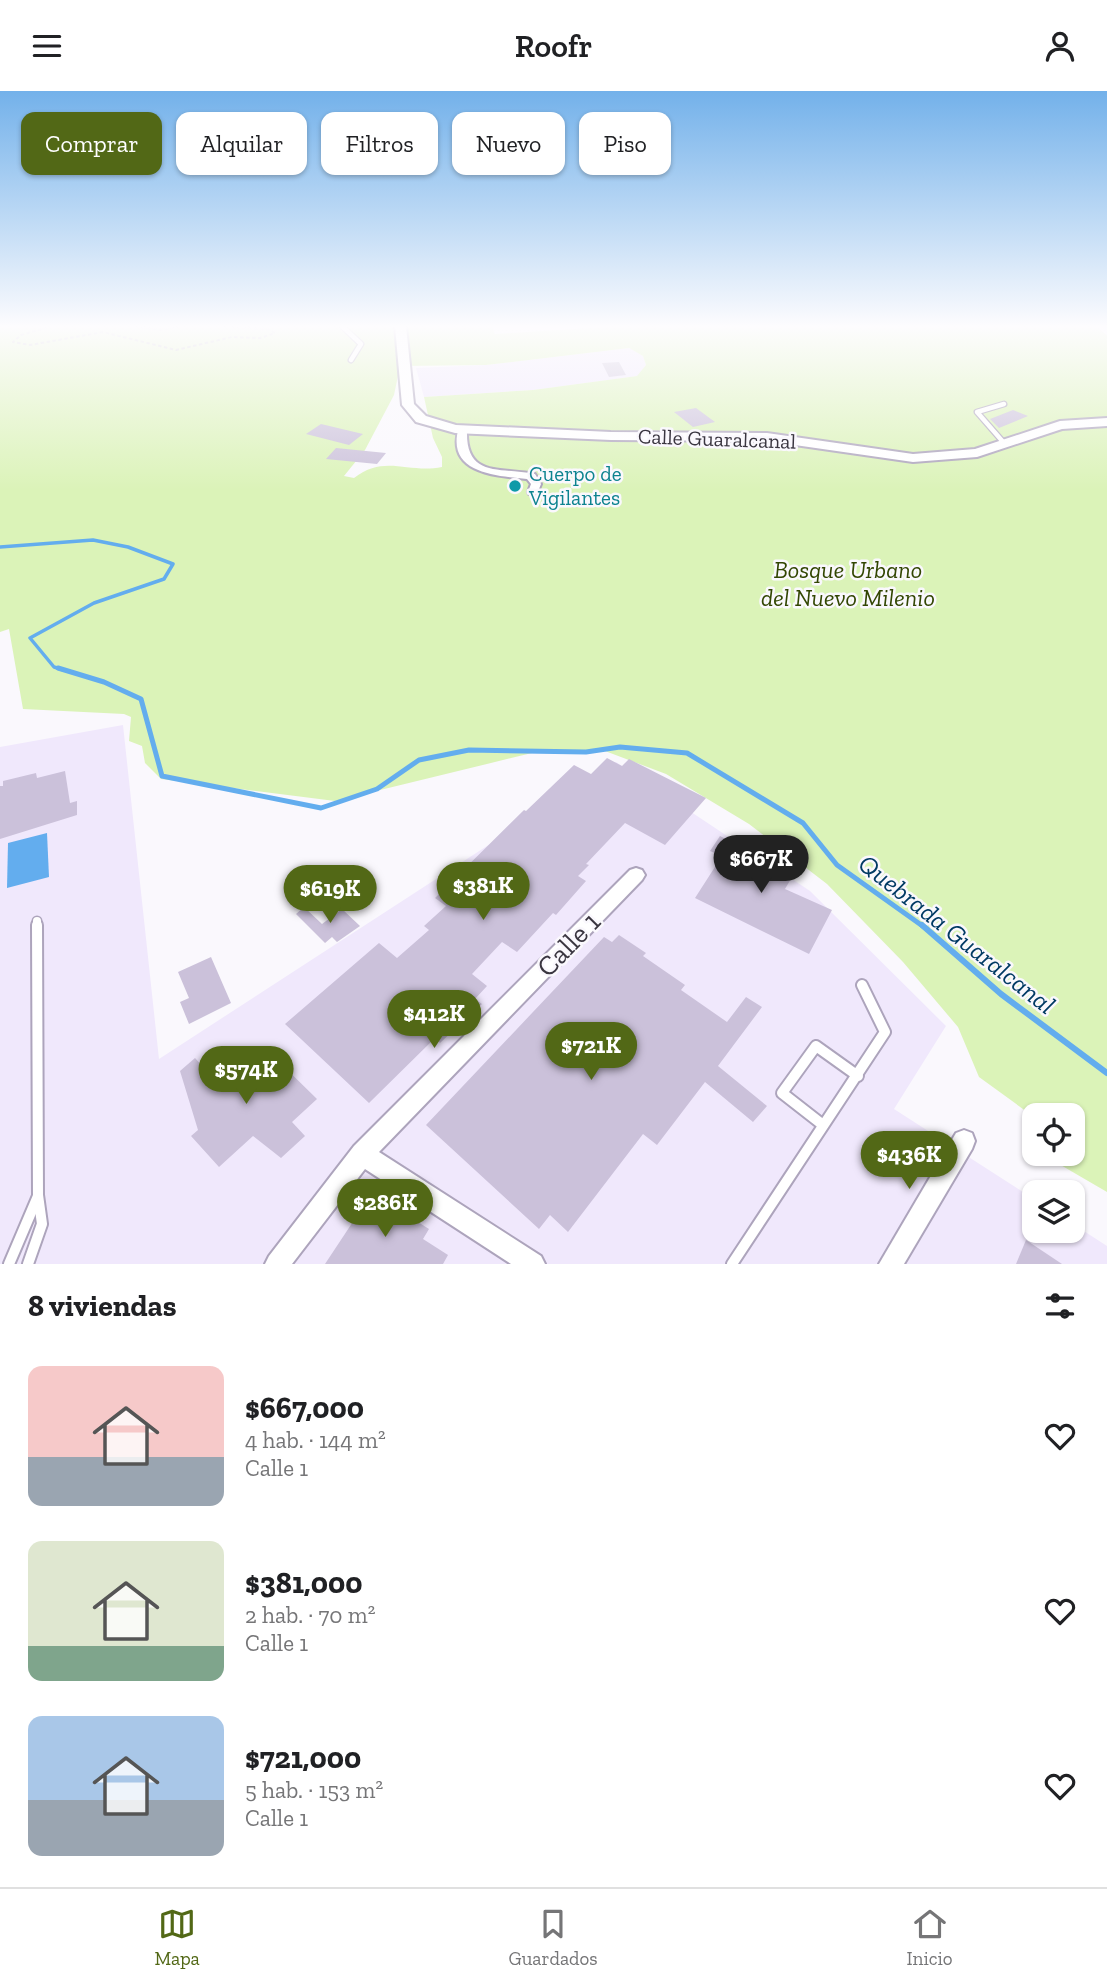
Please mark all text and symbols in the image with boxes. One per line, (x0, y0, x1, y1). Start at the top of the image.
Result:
icon: menu (28, 27, 66, 65)
text: Roofr (515, 27, 592, 65)
icon: person (1041, 27, 1079, 65)
chip: Comprar (21, 112, 162, 175)
chip: Alquilar (176, 112, 307, 175)
chip: Filtros (321, 112, 438, 175)
chip: Nuevo (452, 112, 565, 175)
chip: Piso (579, 112, 671, 175)
street label: Calle Guaralcanal (638, 423, 797, 454)
place label: Cuerpo de Vigilantes (528, 461, 622, 510)
marker: Cuerpo de Vigilantes (507, 478, 523, 494)
park label: Bosque Urbano del Nuevo Milenio (761, 555, 935, 612)
pin: $667K (712, 835, 810, 895)
text: $667K (730, 844, 792, 872)
water label: Quebrada Guaralcanal (852, 847, 1062, 1021)
pin: $381K (434, 863, 532, 922)
pin: $619K (281, 865, 379, 925)
text: $381K (453, 871, 513, 899)
text: $619K (300, 874, 360, 902)
street label: Calle 1 (530, 905, 607, 983)
pin: $412K (385, 991, 483, 1050)
text: $412K (403, 999, 465, 1027)
pin: $721K (542, 1023, 640, 1082)
text: $721K (561, 1031, 621, 1059)
pin: $574K (197, 1047, 295, 1106)
text: $574K (215, 1055, 277, 1083)
map controls (1022, 1103, 1085, 1243)
button: locate (1022, 1103, 1085, 1166)
pin: $436K (860, 1131, 958, 1191)
text: $436K (877, 1140, 941, 1168)
pin: $286K (336, 1179, 434, 1239)
button: layers (1022, 1180, 1085, 1243)
text: $286K (353, 1188, 417, 1216)
icon: filters (1041, 1287, 1079, 1325)
text: 8 viviendas (28, 1288, 177, 1324)
text: $667,000 (245, 1390, 364, 1426)
icon: home (84, 1394, 168, 1478)
icon: heart (1041, 1417, 1079, 1455)
text: 4 hab. · 144 m² (245, 1426, 386, 1454)
text: Calle 1 (245, 1454, 308, 1482)
text: $381,000 (245, 1565, 363, 1601)
icon: home (84, 1569, 168, 1653)
icon: heart (1041, 1592, 1079, 1630)
text: 2 hab. · 70 m² (245, 1601, 376, 1629)
text: Calle 1 (245, 1629, 308, 1657)
text: $721,000 (245, 1740, 361, 1776)
icon: home (84, 1744, 168, 1828)
icon: heart (1041, 1767, 1079, 1805)
text: 5 hab. · 153 m² (245, 1776, 383, 1804)
text: Calle 1 (245, 1804, 308, 1832)
tab: Mapa (154, 1905, 200, 1970)
tab: Guardados (509, 1905, 598, 1970)
tab: Inicio (906, 1905, 953, 1970)

